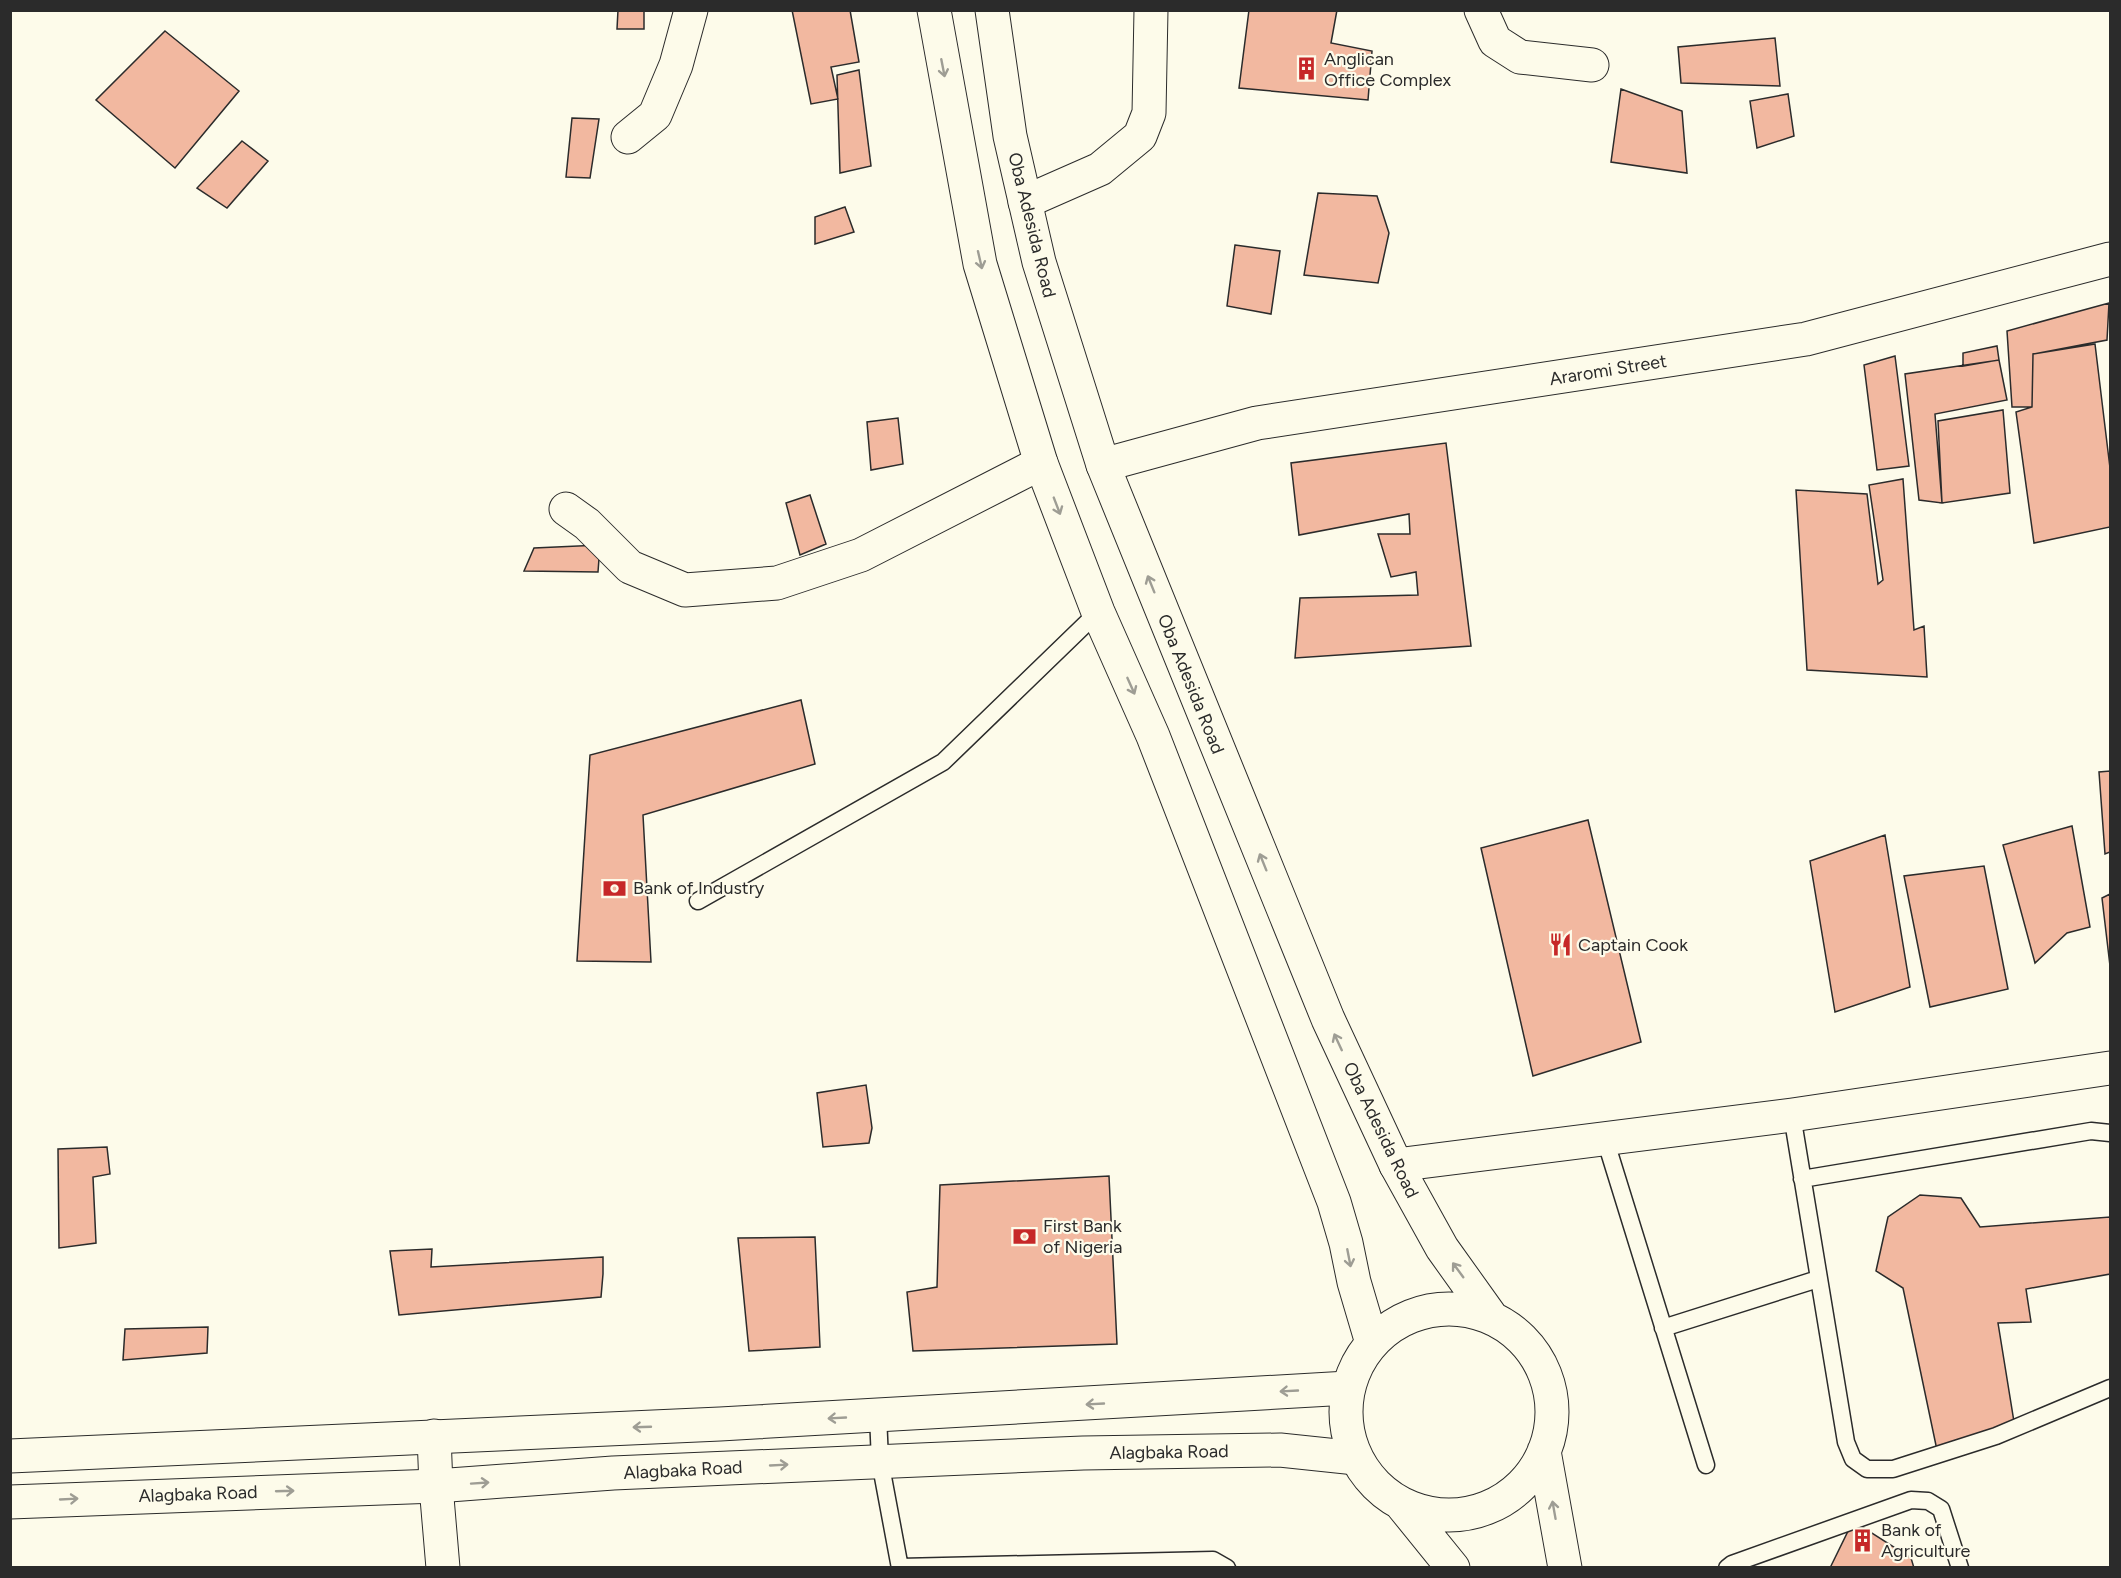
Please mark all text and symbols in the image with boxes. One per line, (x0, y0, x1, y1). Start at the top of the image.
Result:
place label: Anglican Office Complex (1324, 48, 1452, 91)
building icon: Anglican Office Complex (1293, 56, 1319, 82)
one-way arrow (938, 58, 949, 77)
street label: Oba Adesida Road (1003, 150, 1061, 300)
one-way arrow (974, 250, 986, 269)
street label: Araromi Street (1548, 350, 1668, 390)
one-way arrow (1053, 496, 1064, 514)
one-way arrow (1145, 576, 1156, 594)
street label: Oba Adesida Road (1153, 611, 1229, 757)
one-way arrow (1125, 677, 1137, 695)
one-way arrow (1257, 854, 1268, 872)
bank icon: Bank of Industry (602, 875, 628, 901)
place label: Bank of Industry (633, 877, 765, 899)
restaurant icon: Captain Cook (1547, 932, 1573, 958)
place label: Captain Cook (1578, 934, 1688, 956)
one-way arrow (1332, 1034, 1344, 1052)
street label: Oba Adesida Road (1339, 1058, 1423, 1202)
place label: First Bank of Nigeria (1043, 1215, 1122, 1258)
bank icon: First Bank of Nigeria (1012, 1223, 1038, 1249)
one-way arrow (1344, 1248, 1355, 1267)
one-way arrow (1452, 1263, 1464, 1279)
one-way arrow (1280, 1386, 1300, 1397)
one-way arrow (1085, 1398, 1105, 1409)
one-way arrow (828, 1412, 848, 1423)
one-way arrow (633, 1421, 653, 1432)
street label: Alagbaka Road (1109, 1440, 1229, 1464)
street label: Alagbaka Road (623, 1456, 743, 1484)
one-way arrow (769, 1460, 789, 1471)
one-way arrow (469, 1477, 489, 1488)
street label: Alagbaka Road (138, 1481, 258, 1507)
one-way arrow (274, 1486, 294, 1497)
one-way arrow (58, 1494, 78, 1505)
one-way arrow (1549, 1501, 1560, 1520)
place label: Bank of Agriculture (1881, 1519, 1971, 1562)
building icon: Bank of Agriculture (1850, 1527, 1876, 1553)

